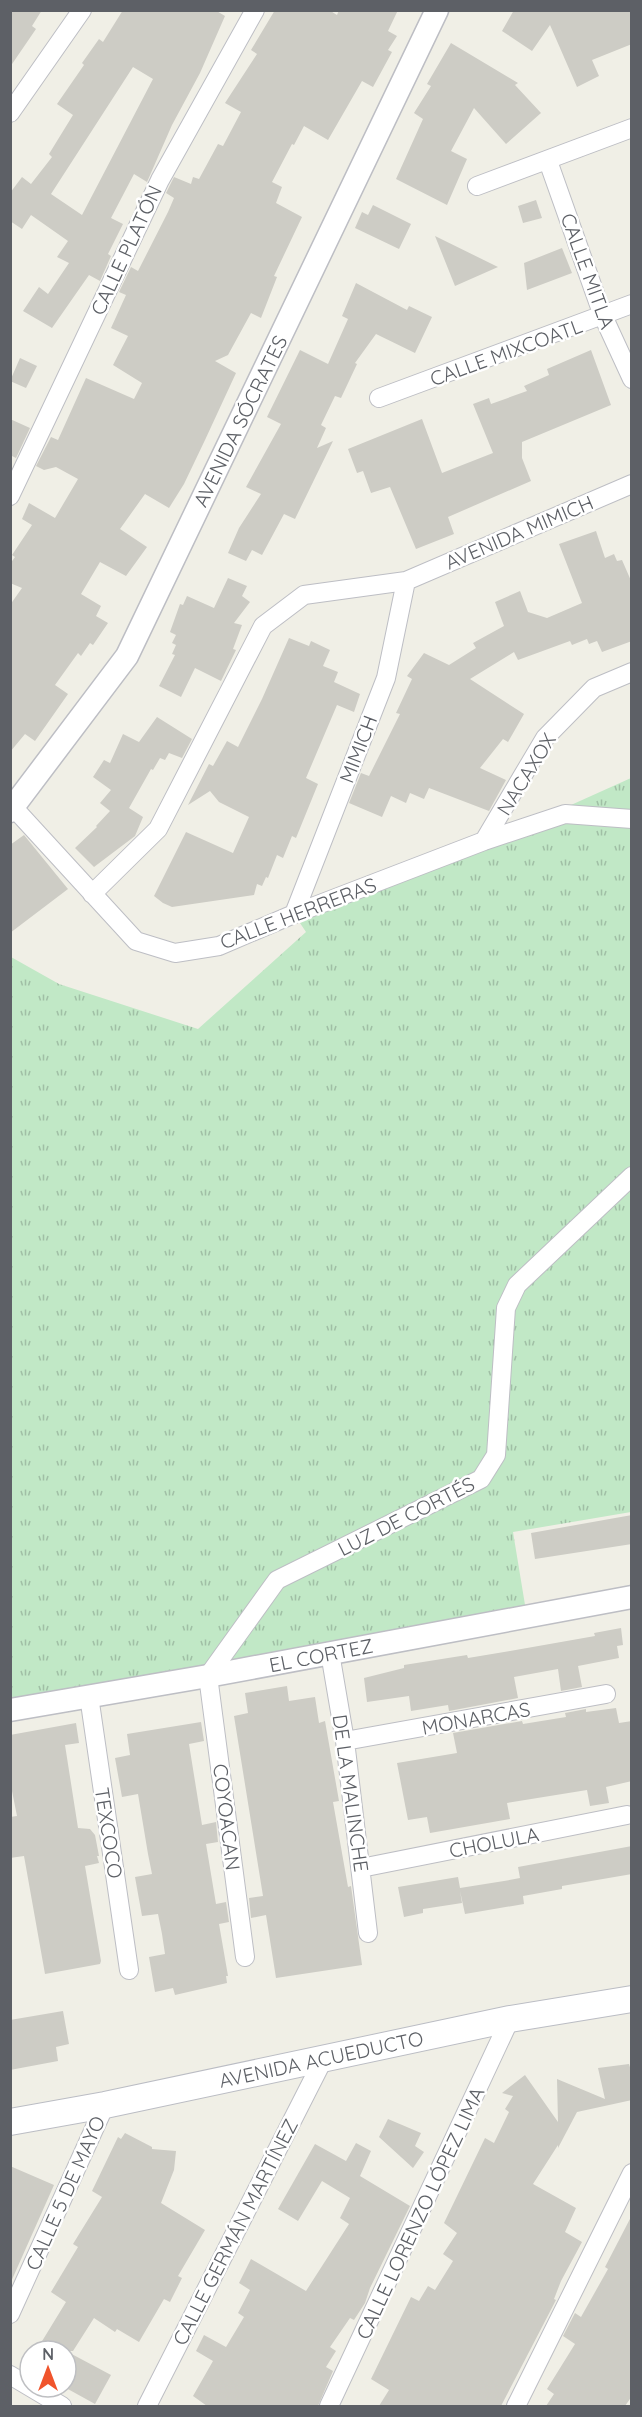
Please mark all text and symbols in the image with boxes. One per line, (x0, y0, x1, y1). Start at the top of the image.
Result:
street label: CALLE PLATÓN (85, 181, 167, 319)
street label: CALLE MITLA (556, 210, 621, 332)
street label: CALLE MIXCOATL (426, 313, 586, 391)
street label: AVENIDA SÓCRATES (188, 331, 292, 511)
street label: AVENIDA MIMICH (441, 490, 597, 574)
street label: MIMICH (334, 712, 382, 786)
street label: NACAXOX (491, 728, 561, 820)
street label: CALLE HERRERAS (216, 872, 380, 954)
street label: LUZ DE CORTÉS (333, 1471, 479, 1561)
street label: EL CORTEZ (267, 1633, 375, 1677)
street label: MONARCAS (420, 1696, 532, 1740)
street label: DE LA MALINCHE (328, 1713, 374, 1873)
street label: COYOACAN (208, 1762, 246, 1872)
street label: TEXCOCO (89, 1786, 129, 1880)
street label: CHOLULA (447, 1821, 541, 1863)
street label: AVENIDA ACUEDUCTO (217, 2025, 425, 2093)
street label: CALLE LORENZO LÓPEZ LIMA (350, 2083, 490, 2343)
street label: CALLE 5 DE MAYO (20, 2112, 110, 2274)
street label: CALLE GERMÁN MARTÍNEZ (167, 2115, 303, 2349)
north arrow (18, 2339, 78, 2399)
text: N (42, 2344, 54, 2364)

